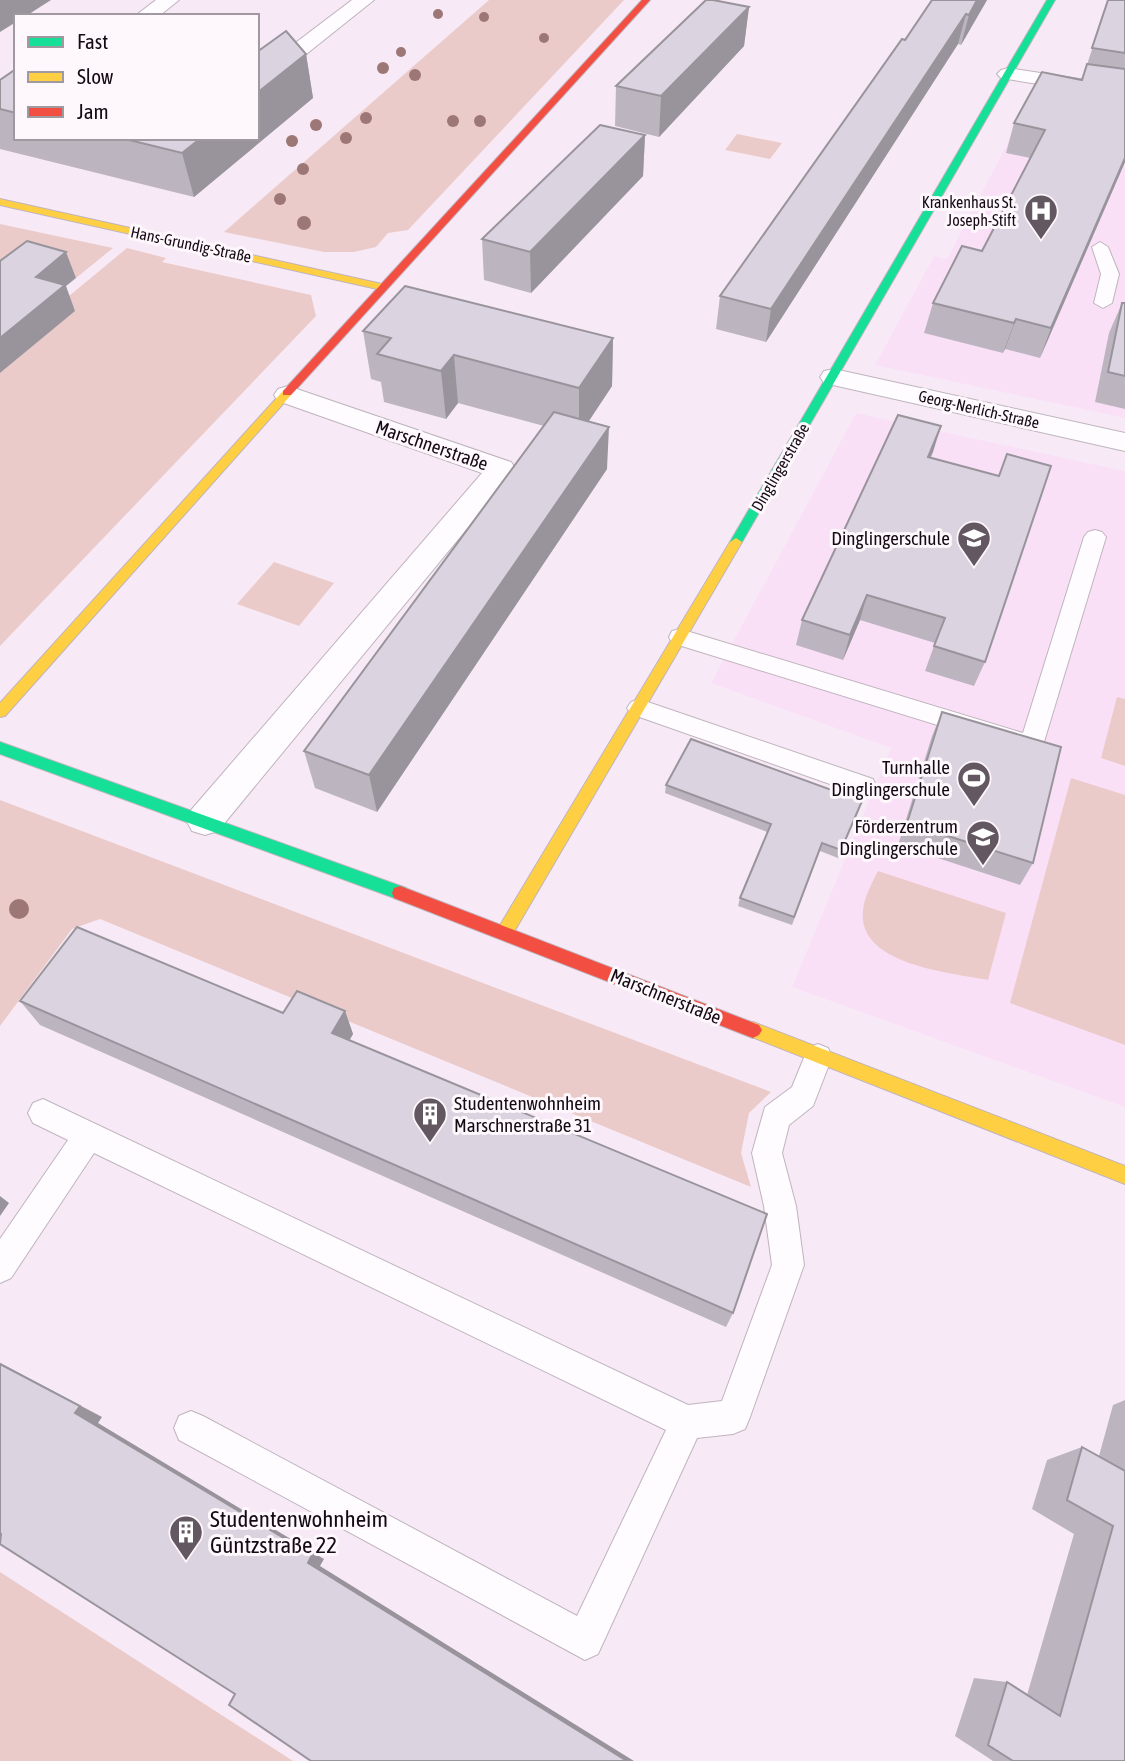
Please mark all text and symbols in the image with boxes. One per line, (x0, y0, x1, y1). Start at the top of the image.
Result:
legend (14, 14, 259, 140)
text: Fast (77, 29, 108, 53)
text: Slow (77, 64, 114, 88)
text: Jam (77, 99, 109, 123)
hospital icon: Krankenhaus St. Joseph-Stift (1022, 192, 1060, 241)
place label: Krankenhaus St. Joseph-Stift (922, 193, 1016, 230)
street label: Hans-Grundig-Straße (129, 222, 253, 267)
street label: Georg-Nerlich-Straße (917, 386, 1041, 433)
street label: Marschnerstraße (373, 415, 491, 475)
street label: Dinglingerstraße (748, 420, 813, 515)
school or university icon: Dinglingerschule (955, 519, 993, 568)
place label: Dinglingerschule (831, 527, 950, 549)
place label: Turnhalle Dinglingerschule (831, 756, 950, 800)
sports icon: Turnhalle Dinglingerschule (955, 759, 993, 808)
place label: Förderzentrum Dinglingerschule (839, 815, 958, 859)
school or university icon: Förderzentrum Dinglingerschule (964, 818, 1002, 867)
street label: Marschnerstraße (607, 964, 725, 1028)
place label: Studentenwohnheim Marschnerstraße 31 (454, 1092, 601, 1136)
building icon: Studentenwohnheim Marschnerstraße 31 (411, 1095, 449, 1144)
place label: Studentenwohnheim Güntzstraße 22 (210, 1506, 388, 1558)
building icon: Studentenwohnheim Güntzstraße 22 (167, 1513, 205, 1562)

